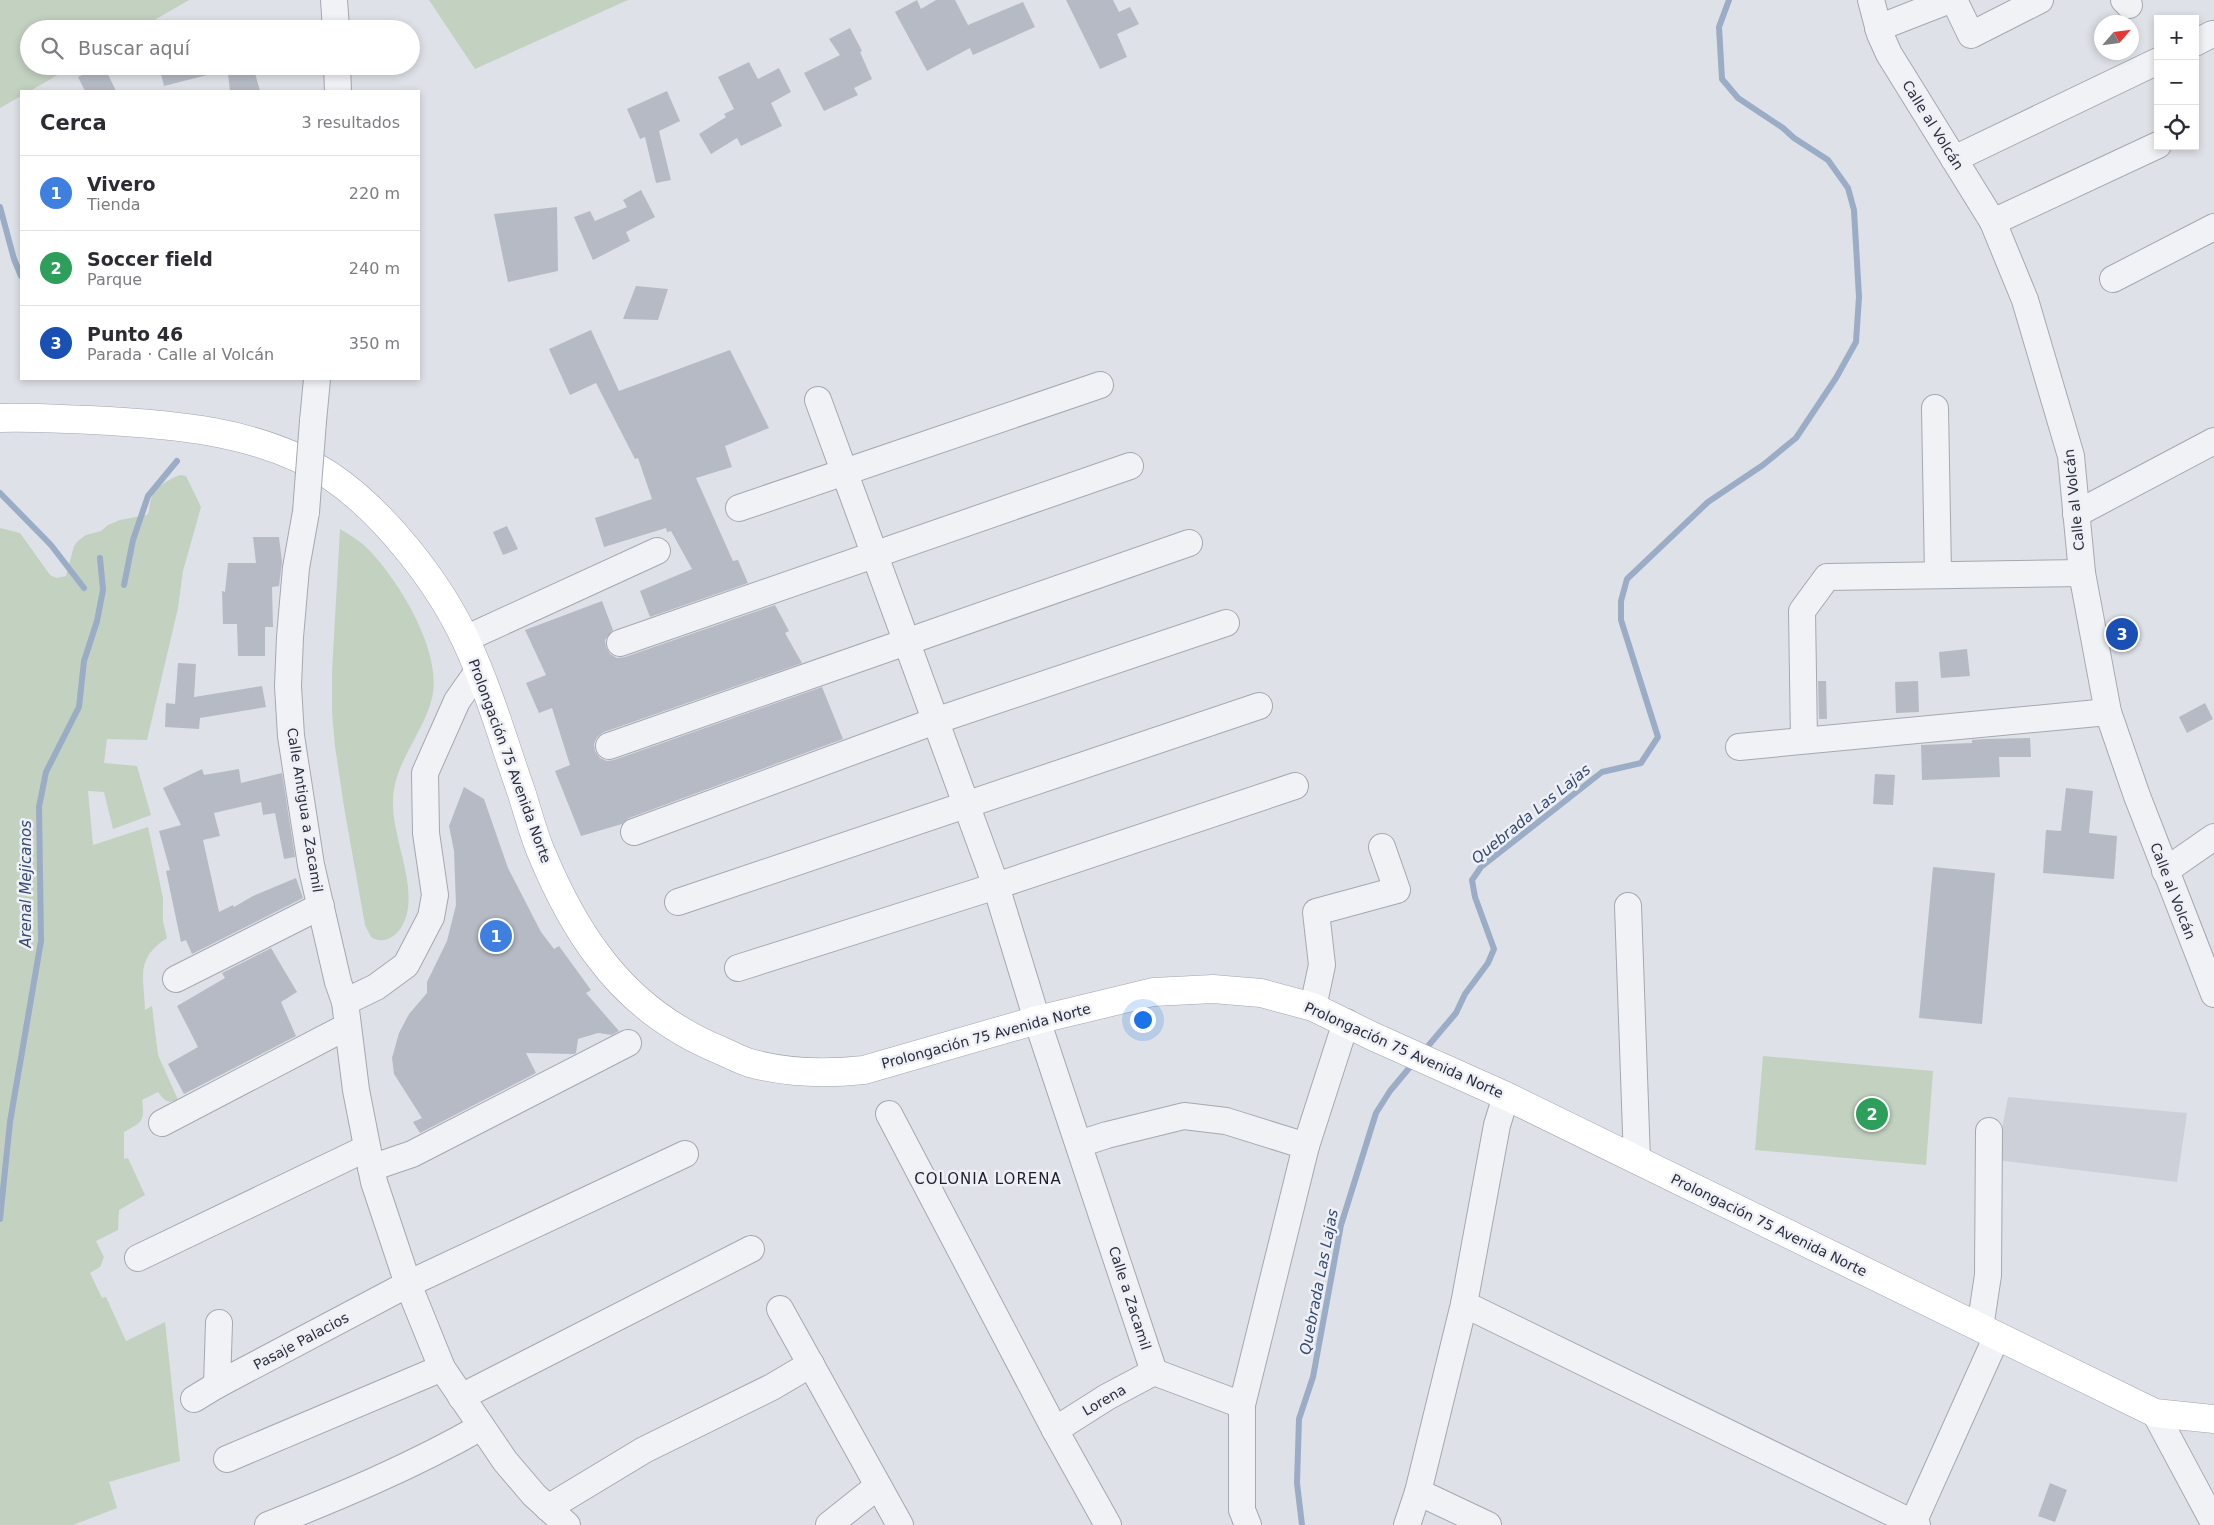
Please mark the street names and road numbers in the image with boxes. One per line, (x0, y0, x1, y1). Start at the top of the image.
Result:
street label: Calle al Volcán (1899, 77, 1967, 173)
street label: Calle al Volcán (2061, 448, 2087, 552)
street label: Prolongación 75 Avenida Norte (466, 657, 554, 865)
street label: Calle Antigua a Zacamil (284, 726, 326, 894)
street label: Calle al Volcán (2147, 840, 2199, 942)
street label: Prolongación 75 Avenida Norte (1302, 999, 1506, 1101)
street label: Prolongación 75 Avenida Norte (880, 1000, 1092, 1072)
street label: Prolongación 75 Avenida Norte (1668, 1170, 1870, 1280)
street label: Calle a Zacamil (1106, 1244, 1154, 1352)
street label: Pasaje Palacios (251, 1309, 351, 1373)
street label: Lorena (1079, 1381, 1129, 1419)

